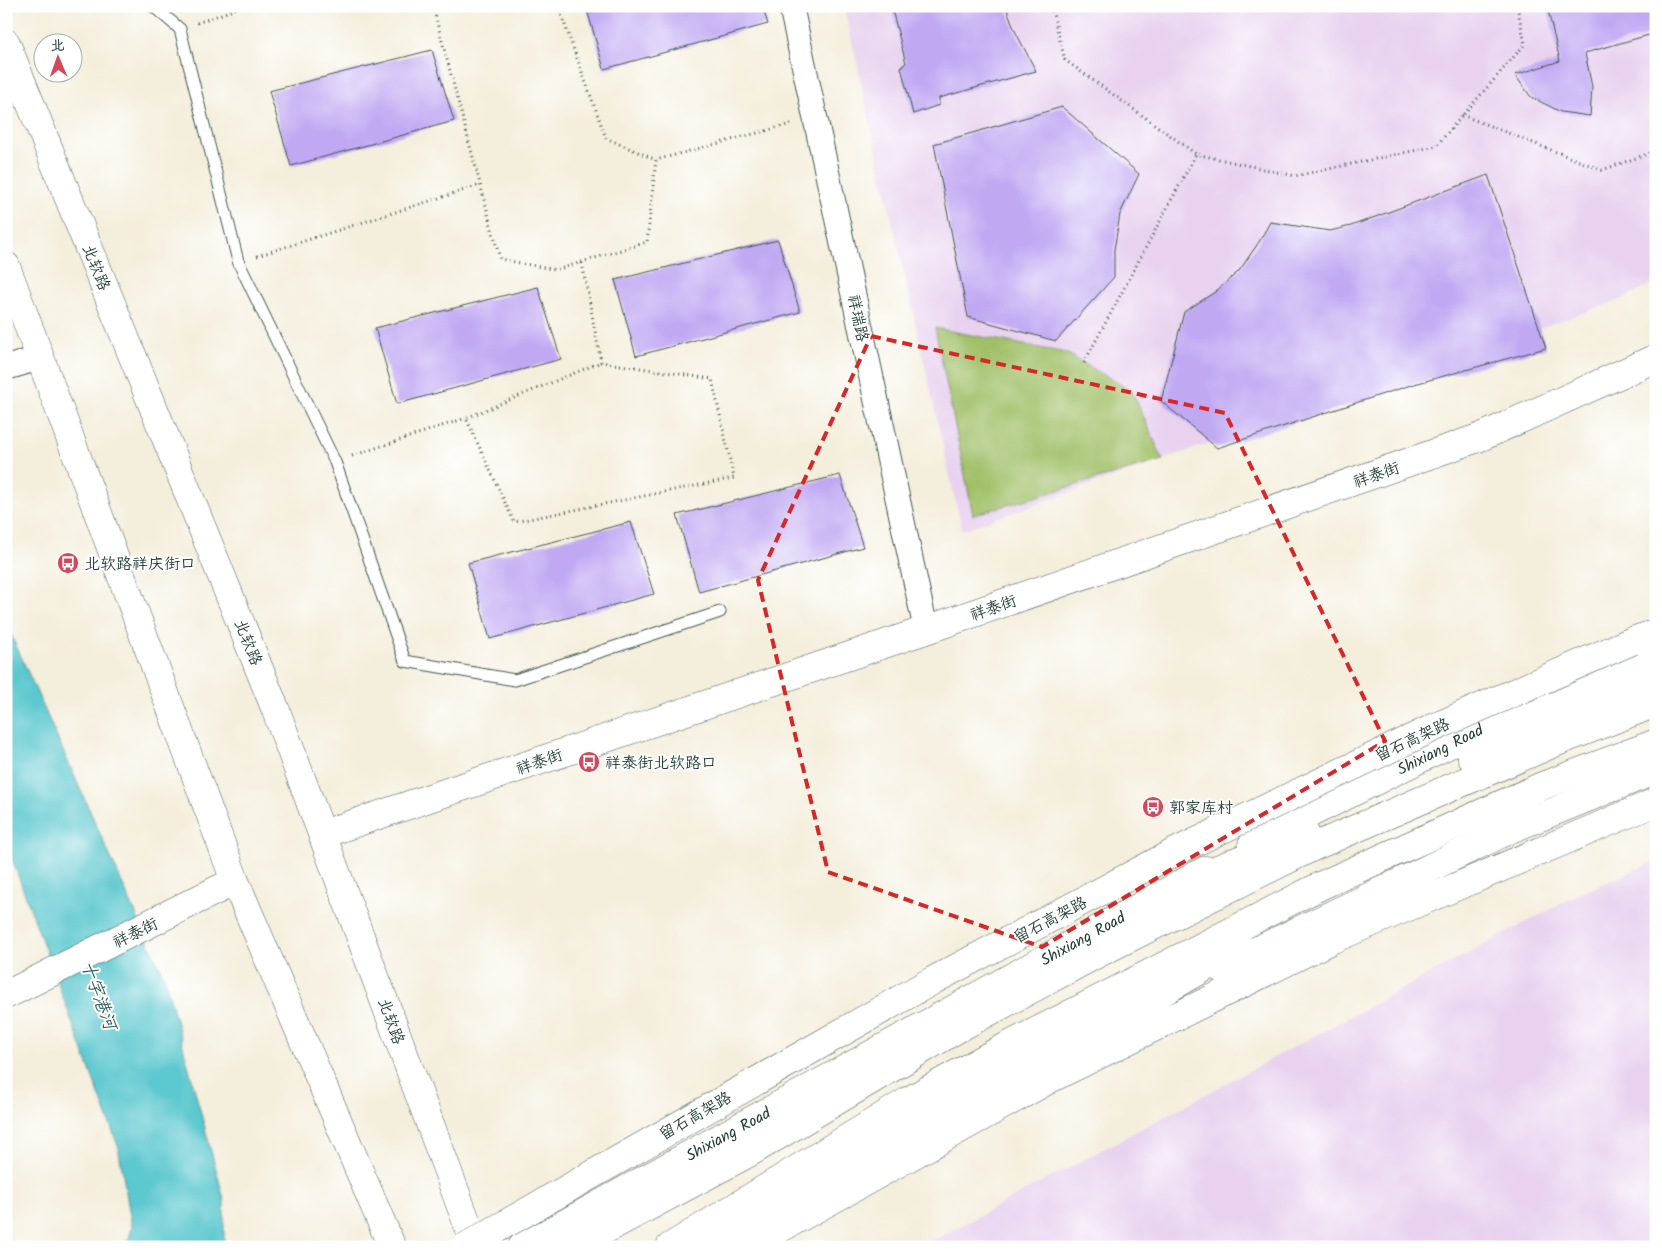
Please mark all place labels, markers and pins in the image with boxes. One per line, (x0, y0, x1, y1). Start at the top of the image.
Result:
bus stop icon: 北软路祥庆街口 (56, 551, 80, 575)
place label: 北软路祥庆街口 (84, 552, 196, 577)
bus stop icon: 祥泰街北软路口 (577, 750, 601, 774)
place label: 祥泰街北软路口 (605, 751, 717, 776)
bus stop icon: 郭家库村 (1141, 795, 1165, 819)
place label: 郭家库村 (1169, 796, 1233, 821)

